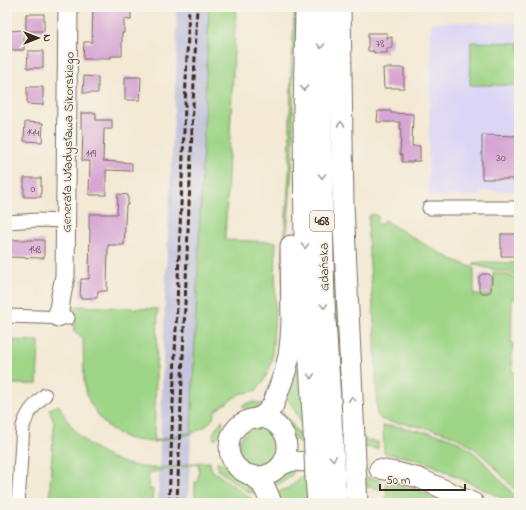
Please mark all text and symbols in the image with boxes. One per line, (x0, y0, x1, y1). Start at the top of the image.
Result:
north arrow (18, 18, 58, 58)
text: N (39, 34, 55, 42)
house number: 78 (376, 36, 384, 52)
one-way arrow (316, 43, 325, 49)
street label: Generała Władysława Sikorskiego (57, 51, 81, 233)
one-way arrow (300, 85, 308, 91)
one-way arrow (337, 121, 345, 127)
house number: 144 (27, 125, 40, 141)
house number: 119 (86, 146, 97, 162)
house number: 30 (496, 150, 506, 166)
one-way arrow (318, 173, 326, 179)
house number: 0 (31, 181, 36, 197)
road number: 468 (310, 211, 334, 231)
house number: 148 (29, 242, 41, 258)
one-way arrow (301, 243, 309, 249)
street label: Gdańska (315, 243, 334, 291)
one-way arrow (320, 303, 329, 309)
one-way arrow (306, 373, 315, 379)
one-way arrow (348, 396, 357, 402)
one-way arrow (329, 455, 338, 461)
scale bar (380, 466, 465, 492)
text: 50 m (386, 472, 410, 490)

